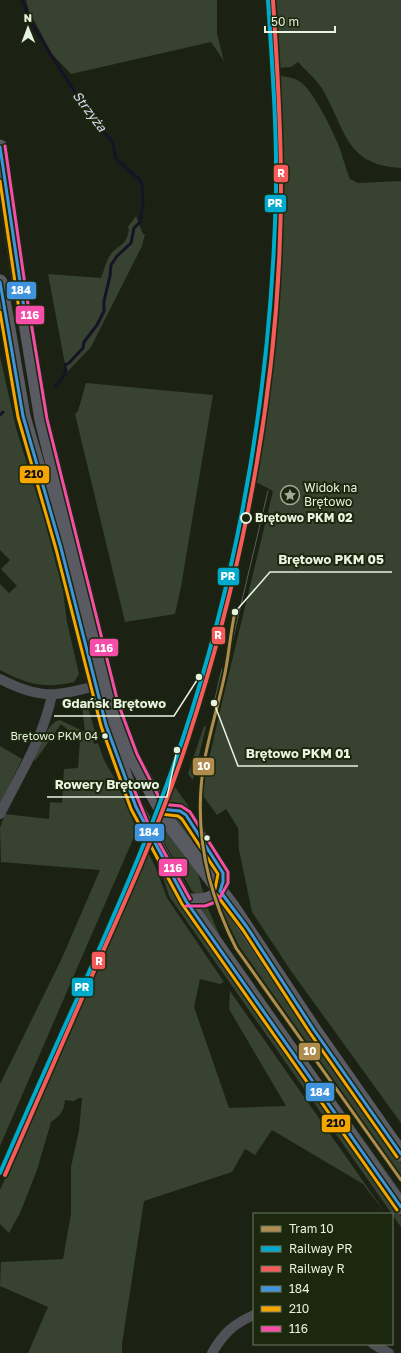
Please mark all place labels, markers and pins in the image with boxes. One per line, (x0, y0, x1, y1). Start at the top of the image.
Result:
place label: Widok na Brętowo (304, 480, 357, 509)
place icon: Widok na Brętowo (279, 484, 301, 506)
place label: Brętowo PKM 02 (255, 510, 353, 525)
marker: Brętowo PKM 02 (240, 512, 252, 524)
callout: Brętowo PKM 05 (270, 547, 392, 572)
callout: Gdańsk Brętowo (54, 691, 174, 716)
place label: Brętowo PKM 04 (10, 729, 98, 742)
marker: Brętowo PKM 04 (100, 731, 110, 741)
callout: Brętowo PKM 01 (238, 741, 358, 766)
callout: Rowery Brętowo (47, 772, 167, 797)
unlabelled marker (202, 833, 212, 843)

